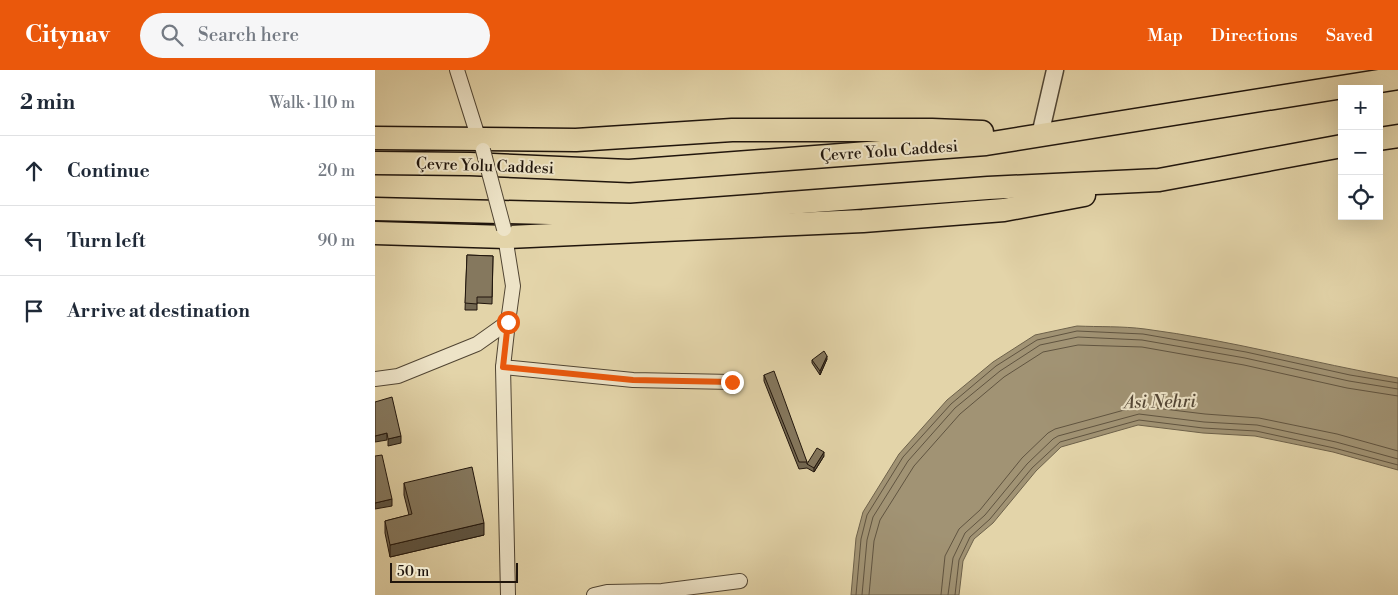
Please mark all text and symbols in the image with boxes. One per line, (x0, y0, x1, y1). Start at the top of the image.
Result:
search box (140, 13, 490, 58)
text: Citynav (25, 20, 110, 50)
icon: search (158, 21, 186, 49)
text: Search here (198, 23, 299, 47)
text: Map (1147, 24, 1183, 47)
text: Directions (1211, 24, 1298, 47)
text: Saved (1326, 24, 1373, 47)
map controls (1338, 85, 1383, 220)
button: + (1338, 85, 1383, 130)
text: 2 min (20, 90, 75, 116)
text: Walk · 110 m (269, 93, 355, 113)
button: − (1338, 130, 1383, 175)
street label: Çevre Yolu Caddesi (819, 136, 959, 166)
street label: Çevre Yolu Caddesi (416, 154, 554, 178)
icon: ahead (20, 157, 48, 185)
text: Continue (67, 159, 150, 183)
text: 20 m (318, 161, 355, 181)
button: locate (1338, 175, 1383, 220)
icon: left (20, 227, 48, 255)
text: Turn left (67, 229, 146, 253)
text: 90 m (317, 231, 355, 251)
icon: arrive (20, 297, 48, 325)
text: Arrive at destination (67, 299, 250, 323)
route start (497, 311, 520, 334)
route end (721, 371, 744, 394)
water label: Asi Nehri (1122, 390, 1197, 414)
scale bar (390, 560, 517, 583)
text: 50 m (397, 563, 429, 581)

